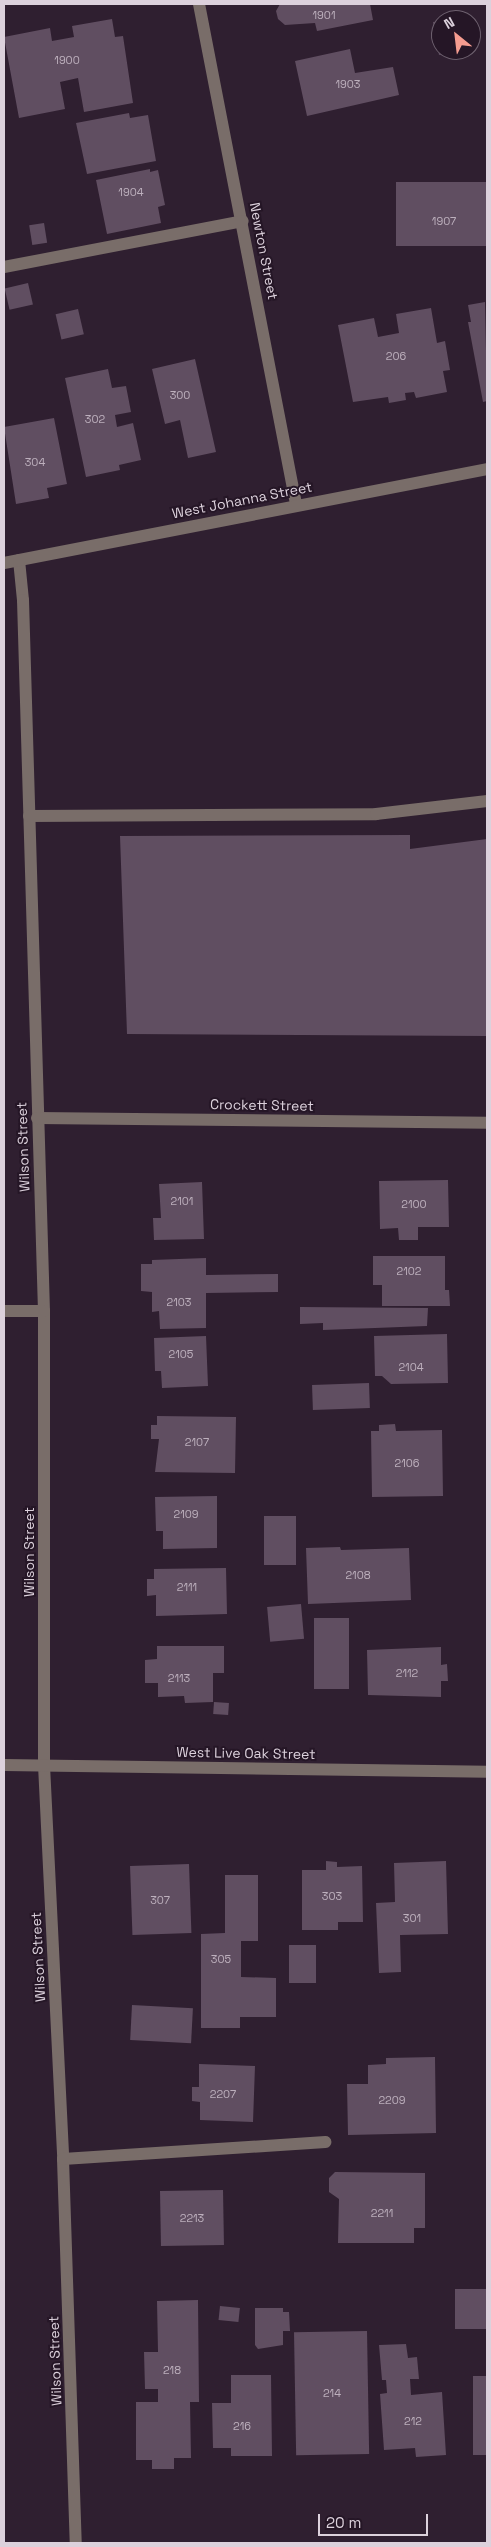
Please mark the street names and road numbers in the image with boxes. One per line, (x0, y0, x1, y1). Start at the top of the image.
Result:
street label: Newton Street (246, 201, 282, 301)
street label: West Johanna Street (170, 478, 314, 522)
street label: Crockett Street (210, 1096, 314, 1114)
street label: Wilson Street (13, 1102, 33, 1192)
street label: Wilson Street (21, 1507, 37, 1597)
street label: West Live Oak Street (176, 1743, 316, 1763)
street label: Wilson Street (27, 1912, 49, 2002)
street label: Wilson Street (45, 2316, 65, 2406)

